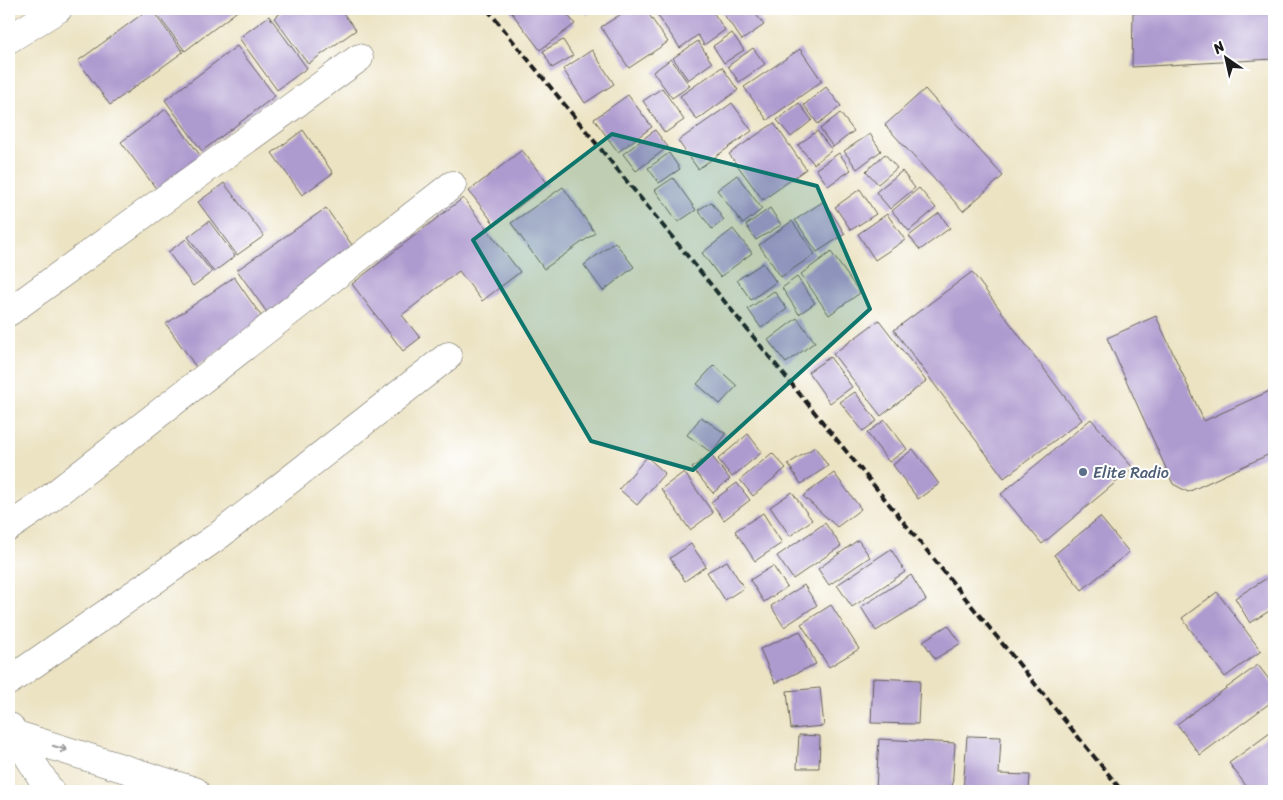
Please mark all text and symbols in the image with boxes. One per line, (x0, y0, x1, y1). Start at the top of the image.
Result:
north arrow (1200, 32, 1250, 82)
text: N (1207, 34, 1230, 61)
place label: Elite Radio (1093, 458, 1169, 487)
marker: Elite Radio (1077, 466, 1089, 478)
one-way arrow (52, 744, 68, 754)

